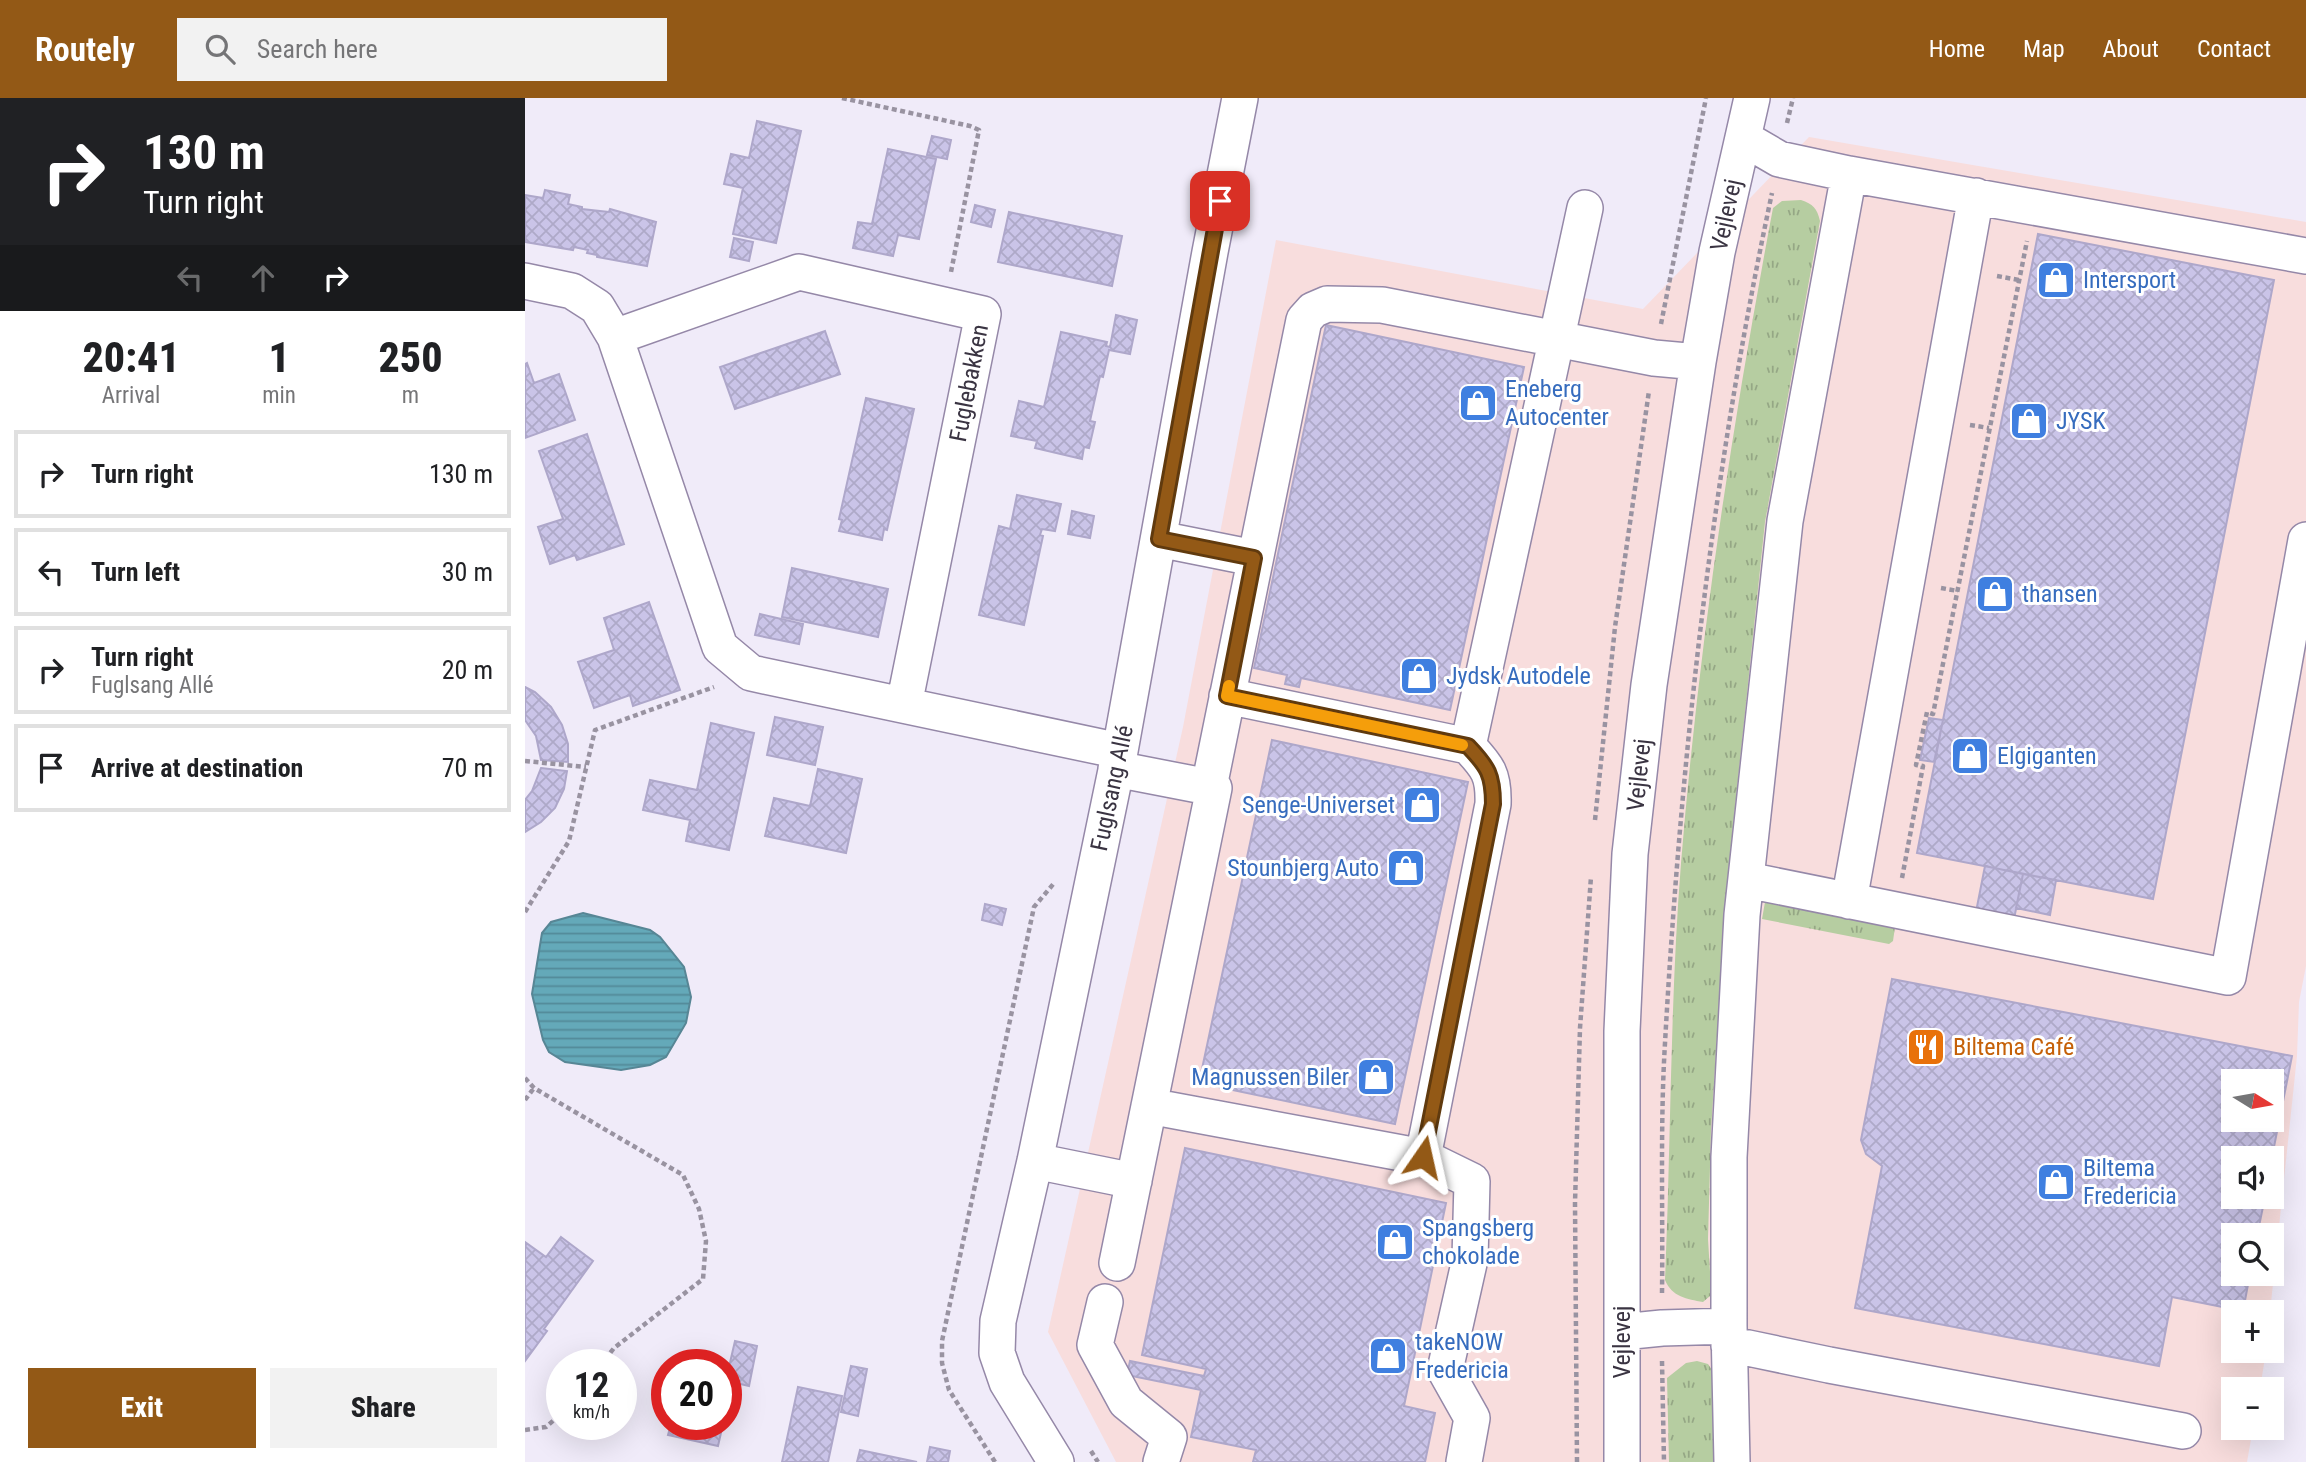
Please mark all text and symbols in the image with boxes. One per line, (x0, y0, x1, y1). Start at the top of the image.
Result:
search box (177, 18, 667, 81)
text: Routely (35, 30, 135, 69)
icon: search (201, 30, 239, 68)
text: Search here (257, 34, 378, 64)
text: Home (1929, 35, 1985, 63)
text: Map (2023, 35, 2065, 63)
text: About (2103, 35, 2159, 63)
text: Contact (2197, 35, 2271, 63)
text: 130 m (143, 124, 265, 181)
icon: right (28, 126, 119, 217)
pin (1190, 171, 1250, 231)
street label: Vejlevej (1705, 176, 1747, 254)
icon: arrive (1201, 182, 1239, 220)
text: Turn right (143, 183, 264, 221)
icon: left (171, 259, 209, 297)
icon: ahead (244, 259, 282, 297)
icon: right (317, 259, 355, 297)
shop icon: Intersport (2035, 259, 2077, 301)
place label: Intersport (2083, 266, 2176, 294)
street label: Fuglebakken (944, 322, 994, 444)
text: 20:41 (82, 333, 180, 382)
text: 1 (268, 333, 290, 382)
text: 250 (378, 333, 443, 382)
place label: Eneberg Autocenter (1505, 375, 1609, 431)
text: Arrival (102, 382, 160, 409)
text: min (262, 382, 296, 409)
text: m (402, 382, 419, 409)
shop icon: Eneberg Autocenter (1457, 382, 1499, 424)
shop icon: JYSK (2008, 400, 2050, 442)
place label: JYSK (2056, 407, 2106, 435)
icon: right (32, 455, 70, 493)
text: Turn right (91, 459, 193, 489)
text: 130 m (429, 459, 493, 489)
icon: left (32, 553, 70, 591)
text: Turn left (91, 557, 180, 587)
text: 30 m (442, 557, 493, 587)
shop icon: thansen (1974, 573, 2016, 615)
place label: thansen (2022, 580, 2098, 608)
text: Turn right (91, 642, 193, 672)
icon: right (32, 651, 70, 689)
text: 20 m (442, 655, 493, 685)
shop icon: Jydsk Autodele (1398, 655, 1440, 697)
place label: Jydsk Autodele (1446, 662, 1591, 690)
text: Fuglsang Allé (91, 672, 213, 699)
street label: Fuglsang Allé (1085, 723, 1139, 853)
shop icon: Elgiganten (1949, 735, 1991, 777)
street label: Vejlevej (1621, 737, 1657, 813)
place label: Elgiganten (1997, 742, 2097, 770)
icon: arrive (32, 749, 70, 787)
text: Arrive at destination (91, 753, 303, 783)
text: 70 m (442, 753, 493, 783)
shop icon: Senge-Universet (1401, 784, 1443, 826)
place label: Senge-Universet (1242, 791, 1395, 819)
shop icon: Stounbjerg Auto (1385, 847, 1427, 889)
place label: Stounbjerg Auto (1227, 854, 1379, 882)
restaurant icon: Biltema Café (1905, 1026, 1947, 1068)
place label: Biltema Café (1953, 1033, 2074, 1061)
shop icon: Magnussen Biler (1355, 1056, 1397, 1098)
place label: Magnussen Biler (1191, 1063, 1349, 1091)
north arrow (2221, 1069, 2284, 1132)
map controls (2221, 1069, 2284, 1440)
position arrow (1386, 1120, 1460, 1194)
button: sound (2221, 1146, 2284, 1209)
place label: Biltema Fredericia (2083, 1154, 2177, 1210)
shop icon: Biltema Fredericia (2035, 1161, 2077, 1203)
place label: Spangsberg chokolade (1422, 1214, 1534, 1270)
shop icon: Spangsberg chokolade (1374, 1221, 1416, 1263)
button: search (2221, 1223, 2284, 1286)
button: + (2221, 1300, 2284, 1363)
street label: Vejlevej (1608, 1306, 1636, 1378)
place label: takeNOW Fredericia (1415, 1328, 1509, 1384)
shop icon: takeNOW Fredericia (1367, 1335, 1409, 1377)
speed limit sign: 20 (651, 1349, 742, 1440)
text: 12 (574, 1365, 609, 1406)
button: Exit (28, 1368, 256, 1448)
button: Share (270, 1368, 497, 1448)
button: − (2221, 1377, 2284, 1440)
text: km/h (573, 1401, 610, 1422)

